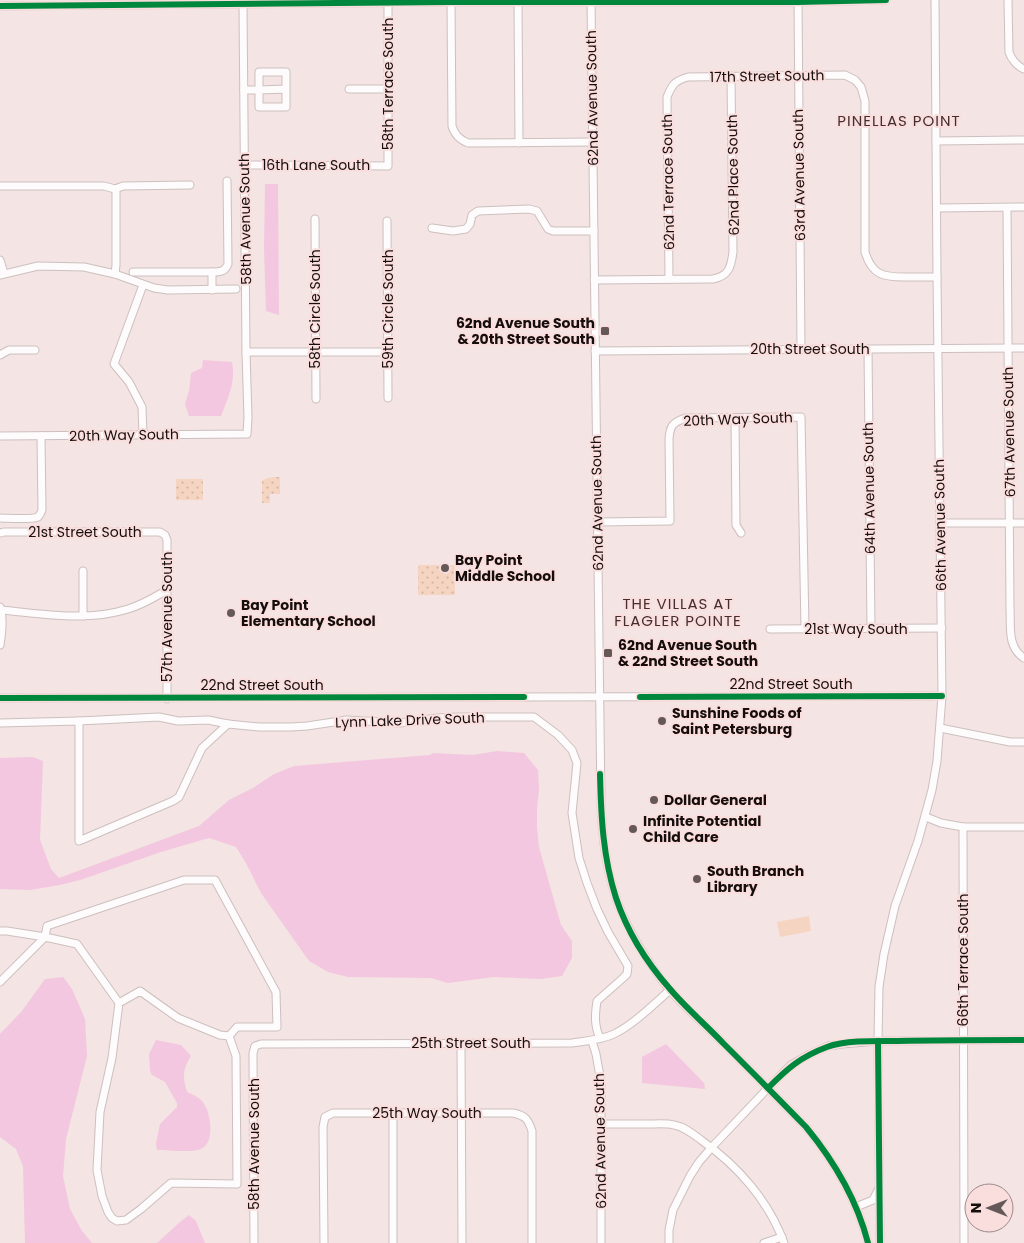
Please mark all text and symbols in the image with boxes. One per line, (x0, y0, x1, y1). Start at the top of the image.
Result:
street label: 58th Terrace South (378, 18, 398, 150)
street label: 62nd Avenue South (581, 30, 603, 166)
street label: 17th Street South (709, 65, 825, 87)
street label: 63rd Avenue South (788, 109, 810, 241)
district label: PINELLAS POINT (837, 110, 961, 131)
street label: 62nd Terrace South (657, 114, 679, 250)
street label: 62nd Place South (722, 114, 744, 236)
street label: 58th Avenue South (234, 153, 256, 285)
street label: 16th Lane South (262, 155, 370, 175)
street label: 58th Circle South (305, 249, 325, 369)
street label: 59th Circle South (378, 249, 398, 369)
place label: 62nd Avenue South & 20th Street South (456, 313, 595, 349)
marker: 62nd Avenue South & 20th Street South (599, 325, 611, 337)
street label: 20th Street South (750, 339, 870, 359)
street label: 67th Avenue South (998, 366, 1020, 498)
street label: 20th Way South (683, 407, 793, 431)
street label: 64th Avenue South (858, 422, 880, 554)
street label: 20th Way South (69, 424, 179, 446)
street label: 62nd Avenue South (586, 435, 608, 571)
street label: 66th Avenue South (929, 459, 951, 591)
street label: 21st Street South (28, 522, 142, 542)
place label: Bay Point Middle School (455, 550, 555, 586)
street label: 57th Avenue South (157, 552, 177, 682)
marker: Bay Point Middle School (439, 562, 451, 574)
district label: THE VILLAS AT FLAGLER POINTE (614, 593, 742, 631)
place label: Bay Point Elementary School (241, 595, 376, 631)
marker: Bay Point Elementary School (225, 607, 237, 619)
street label: 21st Way South (804, 619, 908, 639)
place label: 62nd Avenue South & 22nd Street South (618, 635, 758, 671)
marker: 62nd Avenue South & 22nd Street South (602, 647, 614, 659)
street label: 22nd Street South (729, 674, 853, 694)
street label: 22nd Street South (200, 675, 324, 695)
place label: Sunshine Foods of Saint Petersburg (672, 703, 802, 739)
street label: Lynn Lake Drive South (335, 707, 485, 733)
marker: Sunshine Foods of Saint Petersburg (656, 715, 668, 727)
place label: Dollar General (664, 790, 767, 810)
marker: Dollar General (648, 794, 660, 806)
place label: Infinite Potential Child Care (643, 811, 761, 847)
marker: Infinite Potential Child Care (627, 823, 639, 835)
place label: South Branch Library (707, 861, 804, 897)
marker: South Branch Library (691, 873, 703, 885)
street label: 66th Terrace South (953, 894, 973, 1026)
street label: 25th Street South (411, 1033, 531, 1053)
street label: 62nd Avenue South (589, 1073, 611, 1209)
street label: 58th Avenue South (244, 1078, 264, 1210)
street label: 25th Way South (372, 1103, 482, 1123)
north arrow (964, 1183, 1014, 1233)
text: N (966, 1203, 986, 1213)

